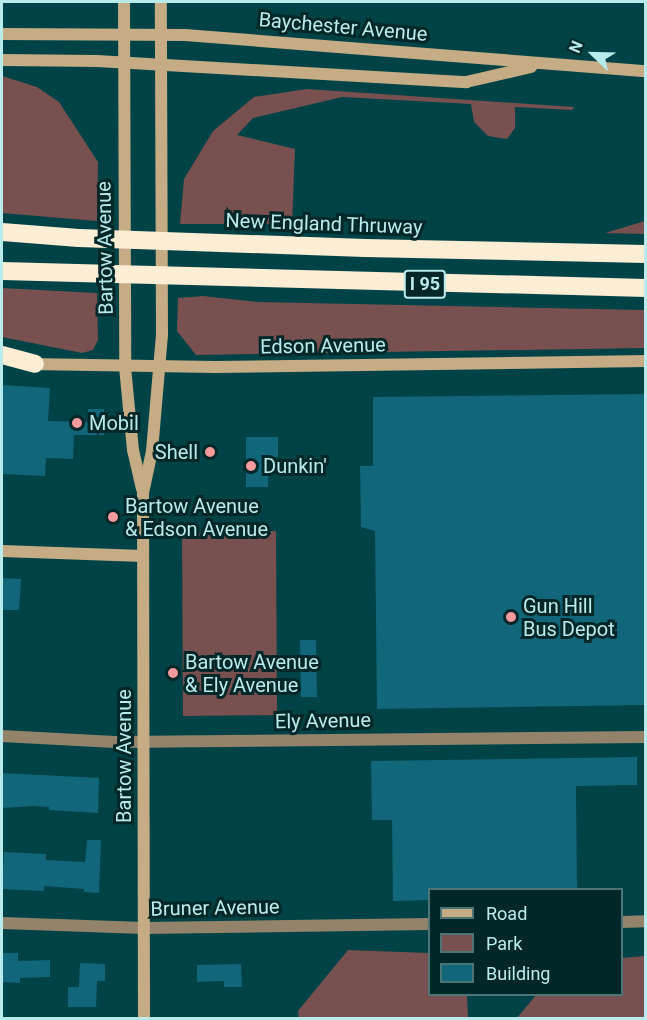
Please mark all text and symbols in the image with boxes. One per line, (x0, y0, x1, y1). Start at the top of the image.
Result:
street label: Baychester Avenue (258, 8, 428, 46)
north arrow (563, 24, 623, 84)
text: N (565, 38, 587, 56)
street label: Bartow Avenue (92, 181, 118, 315)
street label: New England Thruway (225, 209, 423, 239)
road number: I 95 (402, 269, 448, 299)
street label: Edson Avenue (260, 333, 386, 359)
place label: Mobil (89, 411, 139, 435)
marker: Mobil (70, 416, 84, 430)
place label: Shell (155, 440, 198, 464)
marker: Shell (203, 445, 217, 459)
place label: Dunkin' (263, 454, 327, 478)
marker: Dunkin' (244, 459, 258, 473)
place label: Bartow Avenue & Edson Avenue (125, 494, 268, 541)
marker: Bartow Avenue & Edson Avenue (106, 510, 120, 524)
place label: Gun Hill Bus Depot (523, 594, 615, 641)
marker: Gun Hill Bus Depot (504, 610, 518, 624)
place label: Bartow Avenue & Ely Avenue (185, 650, 319, 697)
marker: Bartow Avenue & Ely Avenue (166, 666, 180, 680)
street label: Bartow Avenue (112, 689, 136, 823)
street label: Ely Avenue (275, 708, 371, 734)
legend (428, 888, 623, 996)
street label: Bruner Avenue (150, 895, 280, 921)
text: Road (486, 903, 527, 924)
text: Park (486, 933, 522, 954)
text: Building (486, 963, 550, 984)

